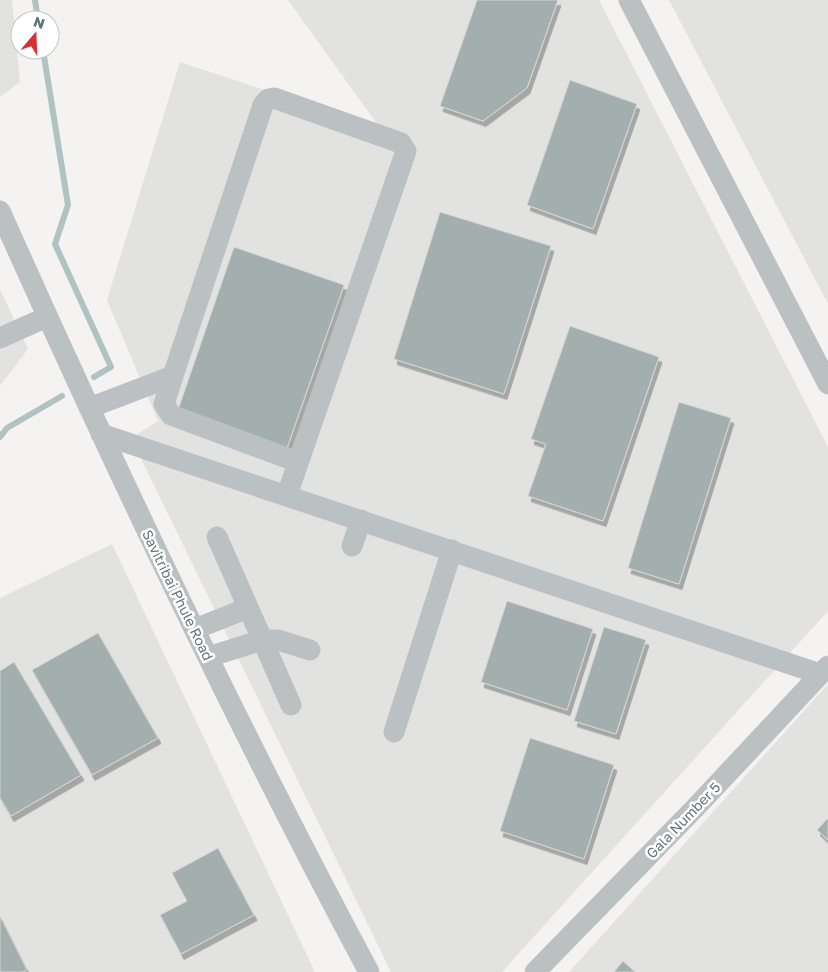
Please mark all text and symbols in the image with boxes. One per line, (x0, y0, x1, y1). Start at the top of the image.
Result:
north arrow (10, 10, 60, 60)
text: N (32, 12, 47, 32)
street label: Savitribai Phule Road (139, 527, 217, 663)
street label: Gala Number 5 (643, 778, 723, 862)

